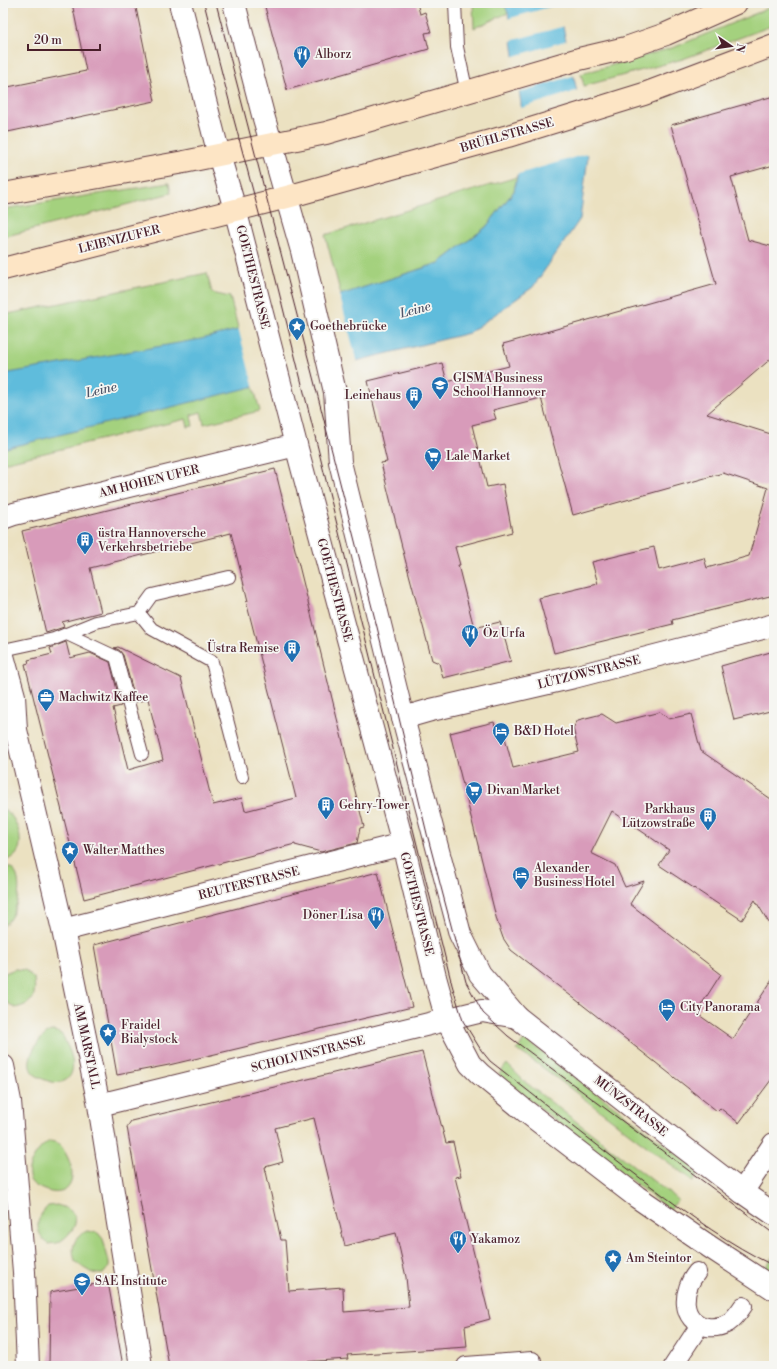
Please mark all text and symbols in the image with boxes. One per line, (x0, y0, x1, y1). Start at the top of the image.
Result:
scale bar (28, 26, 100, 52)
north arrow (711, 26, 751, 66)
text: 20 m (34, 33, 62, 48)
text: N (732, 42, 748, 54)
restaurant icon: Alborz (292, 44, 312, 69)
place label: Alborz (314, 47, 352, 62)
street label: BRÜHLSTRASSE (457, 113, 556, 156)
street label: LEIBNIZUFER (77, 222, 162, 257)
street label: GOETHESTRASSE (232, 224, 273, 331)
water label: Leine (397, 298, 432, 322)
place icon: Goethebrücke (287, 316, 307, 341)
place label: Goethebrücke (310, 319, 387, 334)
place label: GISMA Business School Hannover (453, 371, 546, 400)
school or university icon: GISMA Business School Hannover (430, 375, 450, 400)
water label: Leine (83, 379, 118, 402)
building icon: Leinehaus (404, 385, 424, 410)
place label: Leinehaus (345, 388, 401, 403)
supermarket icon: Lale Market (423, 446, 443, 471)
place label: Lale Market (446, 449, 511, 464)
street label: AM HOHEN UFER (96, 462, 202, 501)
place label: üstra Hannoversche Verkehrsbetriebe (97, 526, 206, 555)
building icon: üstra Hannoversche Verkehrsbetriebe (75, 530, 95, 555)
street label: GOETHESTRASSE (313, 537, 356, 644)
restaurant icon: Öz Urfa (460, 623, 480, 648)
place label: Öz Urfa (483, 624, 526, 641)
building icon: Üstra Remise (282, 638, 302, 663)
place label: Üstra Remise (207, 639, 279, 656)
street label: LÜTZOWSTRASSE (536, 650, 642, 693)
office icon: Machwitz Kaffee (36, 687, 56, 712)
place label: Machwitz Kaffee (59, 690, 148, 705)
hotel icon: B&D Hotel (491, 721, 511, 746)
place label: B&D Hotel (513, 724, 574, 739)
supermarket icon: Divan Market (464, 780, 484, 805)
place label: Divan Market (487, 783, 561, 798)
building icon: Gehry-Tower (316, 795, 336, 820)
place label: Gehry-Tower (339, 798, 409, 813)
place label: Parkhaus Lützowstraße (622, 802, 695, 831)
building icon: Parkhaus Lützowstraße (698, 806, 718, 831)
place icon: Walter Matthes (60, 840, 80, 865)
place label: Walter Matthes (82, 843, 164, 858)
street label: GOETHESTRASSE (396, 851, 437, 958)
place label: Alexander Business Hotel (533, 861, 615, 890)
street label: REUTERSTRASSE (197, 864, 301, 903)
hotel icon: Alexander Business Hotel (511, 865, 531, 890)
restaurant icon: Döner Lisa (366, 905, 386, 930)
place label: Döner Lisa (303, 908, 364, 923)
hotel icon: City Panorama (657, 997, 677, 1022)
place label: City Panorama (680, 1000, 761, 1015)
street label: AM MARSTALL (70, 1001, 103, 1091)
place label: Fraidel Bialystock (120, 1018, 178, 1047)
place icon: Fraidel Bialystock (98, 1022, 118, 1047)
street label: SCHOLVINSTRASSE (250, 1033, 367, 1076)
street label: MÜNZSTRASSE (591, 1071, 672, 1140)
restaurant icon: Yakamoz (448, 1229, 468, 1254)
place label: Yakamoz (470, 1232, 520, 1247)
place icon: Am Steintor (603, 1248, 623, 1273)
place label: Am Steintor (625, 1251, 691, 1266)
school or university icon: SAE Institute (72, 1271, 92, 1296)
place label: SAE Institute (95, 1274, 167, 1289)

